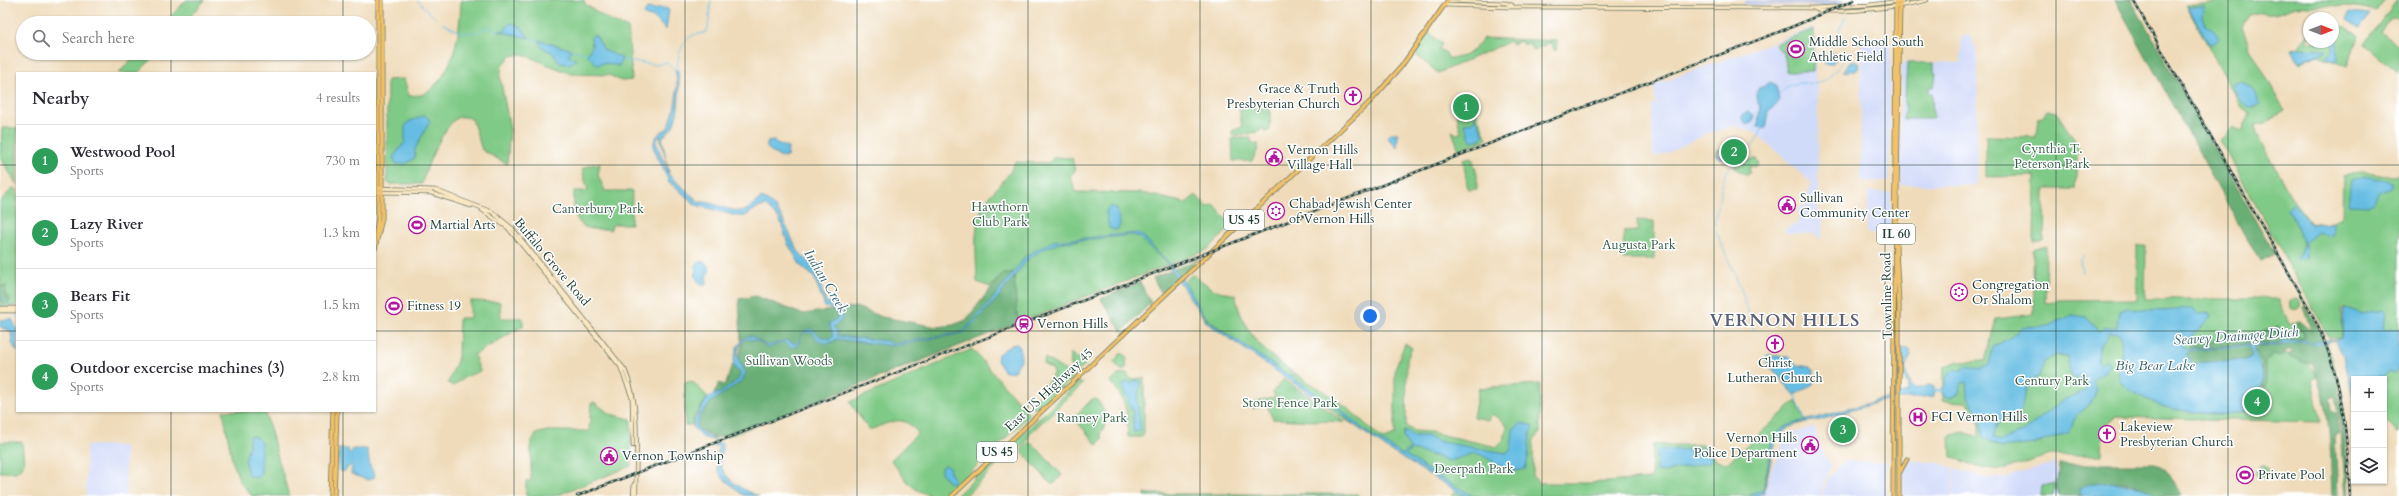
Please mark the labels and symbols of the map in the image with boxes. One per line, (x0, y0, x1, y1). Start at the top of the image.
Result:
north arrow (2303, 12, 2339, 48)
place label: Middle School South Athletic Field (1809, 33, 1924, 66)
sports icon: Middle School South Athletic Field (1786, 39, 1806, 59)
place label: Grace & Truth Presbyterian Church (1227, 80, 1340, 113)
church icon: Grace & Truth Presbyterian Church (1343, 86, 1363, 106)
pin: 1 (1453, 92, 1479, 122)
pin: 2 (1721, 137, 1747, 167)
park label: Cynthia T. Peterson Park (2014, 140, 2090, 173)
place label: Vernon Hills Village Hall (1287, 141, 1358, 174)
public building icon: Vernon Hills Village Hall (1264, 147, 1284, 167)
place label: Sullivan Community Center (1800, 189, 1910, 222)
place label: Chabad Jewish Center of Vernon Hills (1289, 195, 1412, 228)
public building icon: Sullivan Community Center (1777, 195, 1797, 215)
park label: Hawthorn Club Park (971, 198, 1029, 231)
park label: Canterbury Park (552, 200, 644, 218)
synagogue icon: Chabad Jewish Center of Vernon Hills (1266, 201, 1286, 221)
road number: US 45 (1224, 210, 1264, 230)
street label: Buffalo Grove Road (510, 214, 594, 310)
sports icon: Martial Arts (407, 215, 427, 235)
place label: Martial Arts (430, 216, 495, 234)
road number: IL 60 (1877, 224, 1915, 244)
park label: Augusta Park (1602, 236, 1676, 254)
water label: Indian Creek (799, 246, 853, 317)
street label: Townline Road (1877, 252, 1897, 340)
place label: Congregation Or Shalom (1972, 276, 2050, 309)
synagogue icon: Congregation Or Shalom (1949, 282, 1969, 302)
sports icon: Fitness 19 (384, 296, 404, 316)
place label: Fitness 19 (407, 297, 461, 315)
your location (1360, 306, 1380, 326)
district label: VERNON HILLS (1710, 309, 1860, 332)
station icon: Vernon Hills (1014, 314, 1034, 334)
place label: Vernon Hills (1037, 315, 1108, 333)
water label: Seavey Drainage Ditch (2173, 322, 2299, 350)
church icon: Christ Lutheran Church (1765, 334, 1785, 354)
street label: East US Highway 45 (1001, 344, 1097, 436)
park label: Sullivan Woods (746, 352, 832, 370)
place label: Christ Lutheran Church (1727, 354, 1823, 387)
water label: Big Bear Lake (2115, 356, 2195, 375)
park label: Century Park (2015, 372, 2089, 390)
pin: 4 (2244, 387, 2270, 417)
park label: Stone Fence Park (1242, 394, 1338, 412)
hospital icon: FCI Vernon Hills (1908, 407, 1928, 427)
place label: FCI Vernon Hills (1931, 408, 2027, 426)
park label: Ranney Park (1057, 409, 1127, 427)
pin: 3 (1830, 415, 1856, 445)
place label: Lakeview Presbyterian Church (2120, 418, 2233, 451)
church icon: Lakeview Presbyterian Church (2097, 424, 2117, 444)
place label: Vernon Hills Police Department (1694, 429, 1797, 462)
public building icon: Vernon Hills Police Department (1800, 435, 1820, 455)
road number: US 45 (977, 442, 1017, 462)
public building icon: Vernon Township (599, 446, 619, 466)
place label: Vernon Township (622, 447, 724, 465)
park label: Deerpath Park (1434, 460, 1514, 478)
sports icon: Private Pool (2235, 465, 2255, 485)
place label: Private Pool (2258, 466, 2326, 484)

